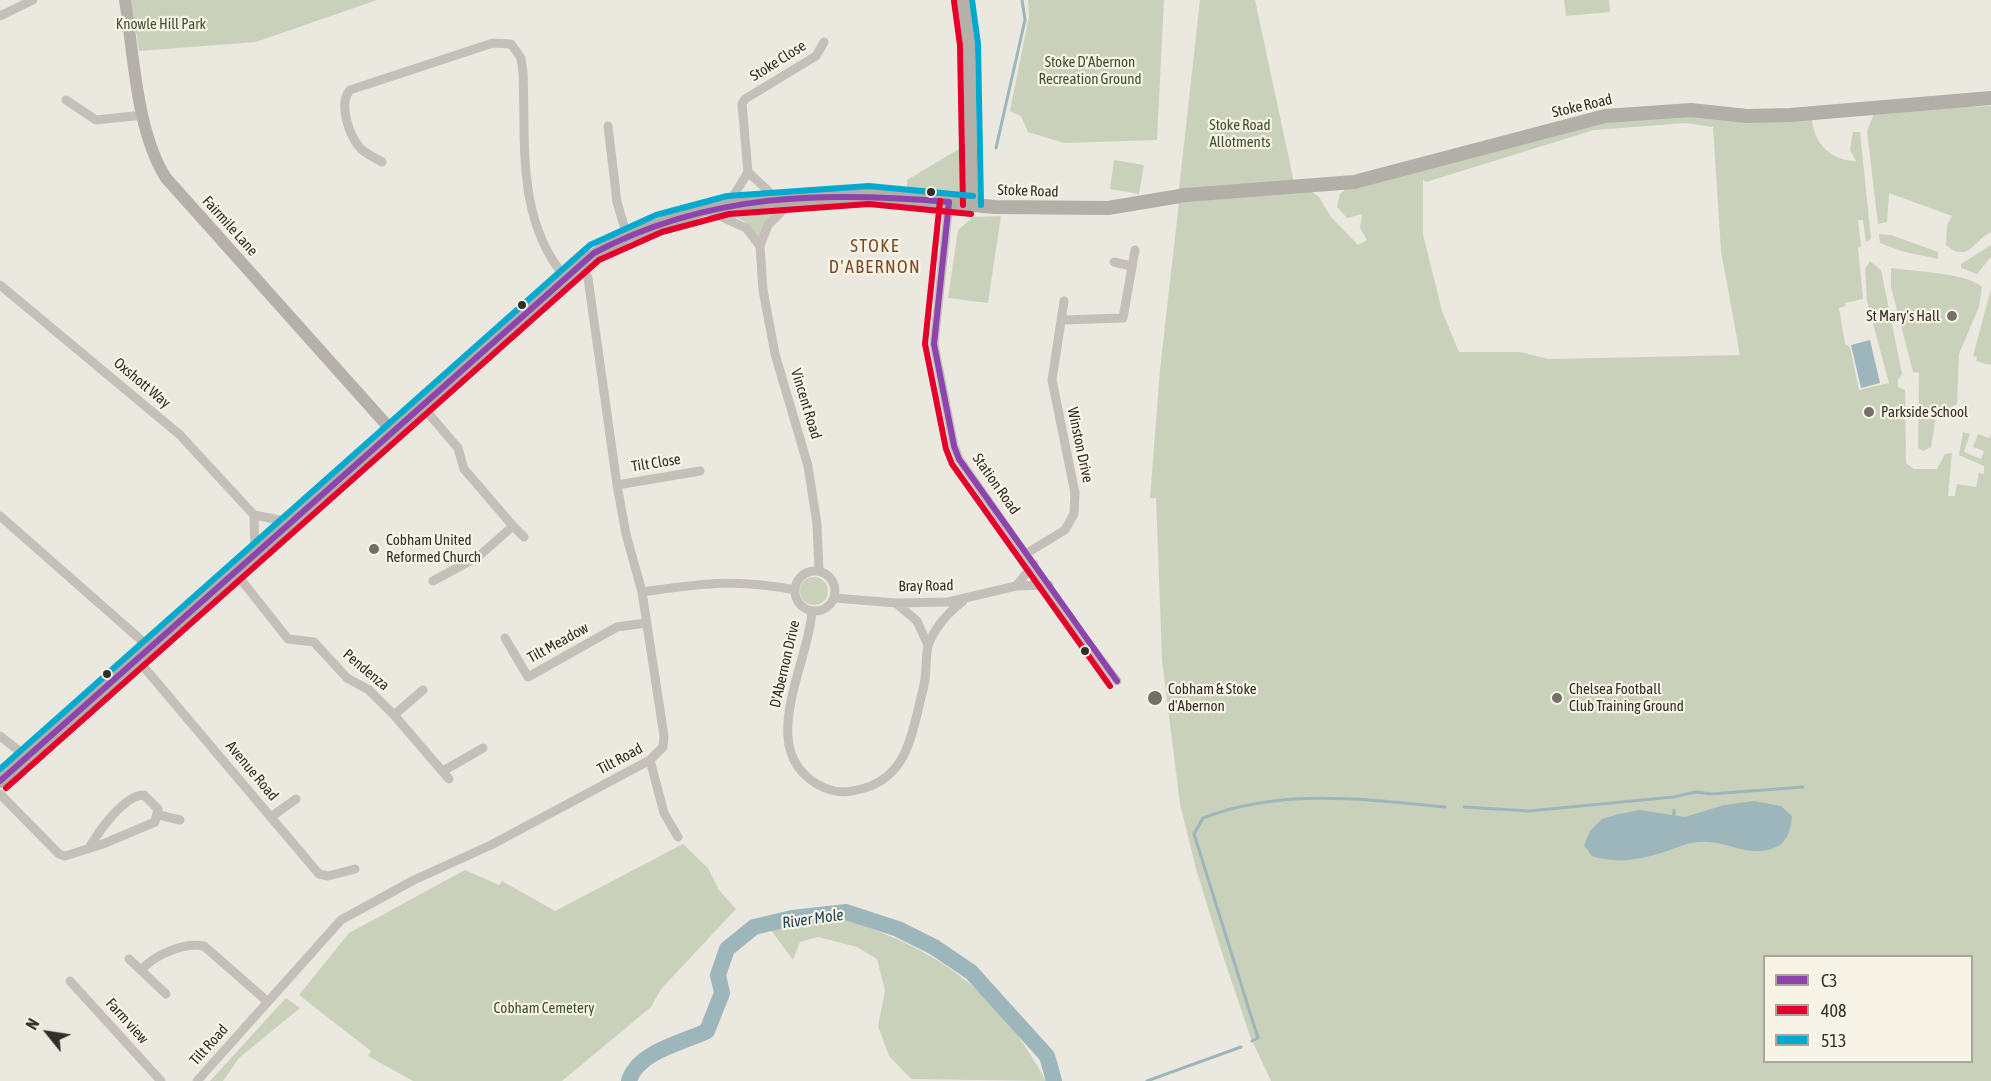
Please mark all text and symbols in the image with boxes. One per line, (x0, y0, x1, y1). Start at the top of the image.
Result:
park label: Knowle Hill Park (116, 15, 206, 33)
street label: Stoke Close (747, 37, 809, 85)
park label: Stoke D’Abernon Recreation Ground (1038, 53, 1142, 88)
street label: Stoke Road (1550, 90, 1614, 122)
park label: Stoke Road Allotments (1209, 116, 1271, 151)
street label: Stoke Road (997, 181, 1059, 201)
unlabelled marker (925, 186, 937, 198)
street label: Fairmile Lane (198, 192, 262, 260)
district label: STOKE D'ABERNON (829, 235, 921, 278)
unlabelled marker (516, 299, 528, 311)
place label: St Mary's Hall (1866, 307, 1940, 325)
marker: St Mary's Hall (1945, 309, 1959, 323)
street label: Oxshott Way (110, 354, 174, 412)
street label: Vincent Road (787, 367, 825, 441)
place label: Parkside School (1881, 403, 1968, 421)
marker: Parkside School (1862, 405, 1876, 419)
street label: Winston Drive (1063, 406, 1097, 484)
street label: Tilt Close (630, 450, 682, 476)
street label: Station Road (968, 450, 1024, 518)
place label: Cobham United Reformed Church (386, 531, 481, 566)
marker: Cobham United Reformed Church (367, 542, 381, 556)
street label: Bray Road (898, 577, 954, 595)
street label: D'Abernon Drive (766, 618, 804, 710)
street label: Tilt Meadow (524, 619, 592, 667)
street label: Pendenza (339, 645, 393, 695)
unlabelled marker (1079, 645, 1091, 657)
unlabelled marker (101, 668, 113, 680)
place label: Cobham & Stoke d'Abernon (1168, 680, 1256, 715)
place label: Chelsea Football Club Training Ground (1569, 680, 1684, 715)
marker: Cobham & Stoke d'Abernon (1146, 689, 1164, 707)
marker: Chelsea Football Club Training Ground (1550, 691, 1564, 705)
street label: Avenue Road (222, 738, 282, 804)
street label: Tilt Road (594, 740, 646, 778)
water label: River Mole (781, 905, 845, 933)
legend (1763, 955, 1973, 1063)
text: C3 (1821, 970, 1838, 991)
street label: Farm view (102, 994, 152, 1048)
park label: Cobham Cemetery (494, 999, 594, 1017)
text: 408 (1821, 1000, 1846, 1021)
north arrow (18, 1003, 78, 1063)
text: N (22, 1015, 43, 1033)
street label: Tilt Road (186, 1021, 232, 1069)
text: 513 (1821, 1030, 1846, 1051)

